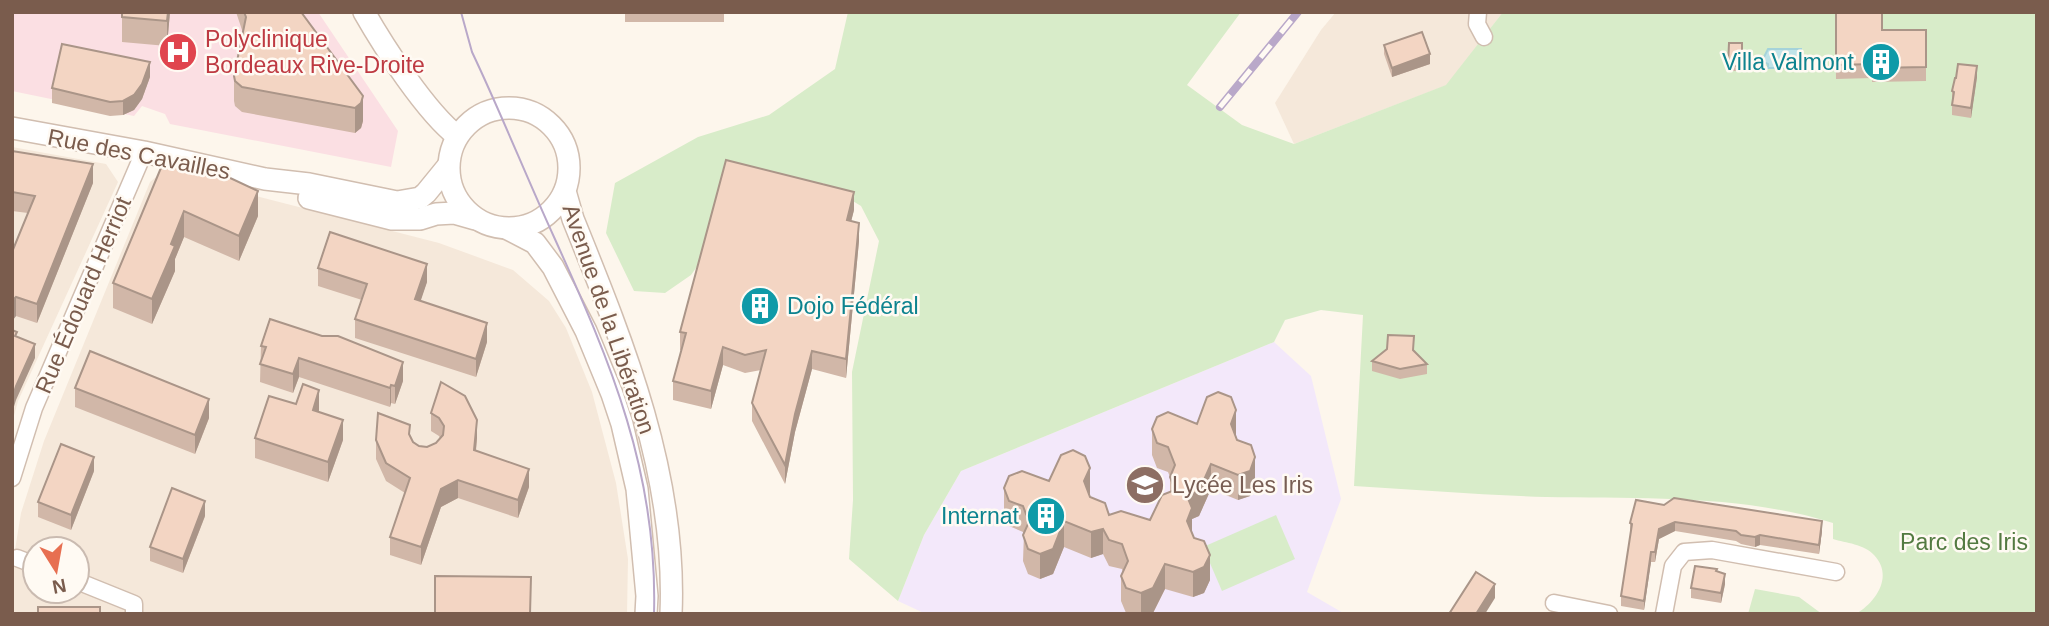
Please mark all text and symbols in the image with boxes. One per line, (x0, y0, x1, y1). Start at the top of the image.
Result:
place label: Polyclinique Bordeaux Rive-Droite (205, 26, 425, 78)
hospital icon: Polyclinique Bordeaux Rive-Droite (157, 31, 199, 73)
building icon: Villa Valmont (1860, 41, 1902, 83)
place label: Villa Valmont (1722, 49, 1855, 75)
street label: Rue des Cavailles (46, 124, 232, 184)
street label: Rue Édouard Herriot (30, 192, 136, 397)
street label: Avenue de la Libération (557, 201, 661, 437)
building icon: Dojo Fédéral (739, 285, 781, 327)
place label: Dojo Fédéral (787, 293, 919, 319)
school or university icon: Lycée Les Iris (1124, 464, 1166, 506)
place label: Lycée Les Iris (1172, 472, 1313, 498)
building icon: Internat (1025, 495, 1067, 537)
place label: Internat (941, 503, 1020, 529)
park label: Parc des Iris (1900, 529, 2028, 555)
north arrow (21, 535, 91, 605)
text: N (50, 575, 68, 598)

